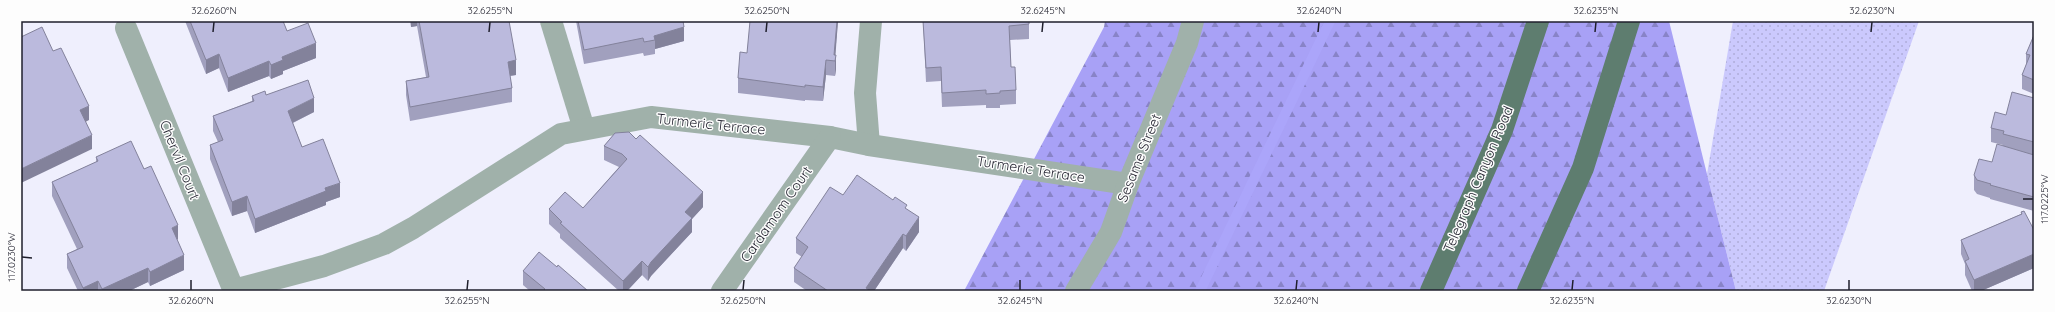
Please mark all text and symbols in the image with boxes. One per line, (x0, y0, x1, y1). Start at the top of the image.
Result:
text: 32.6260°N (191, 4, 237, 17)
text: 32.6255°N (467, 4, 513, 17)
text: 32.6250°N (744, 4, 790, 17)
text: 32.6245°N (1021, 4, 1065, 17)
text: 32.6240°N (1296, 4, 1342, 17)
text: 32.6235°N (1574, 4, 1618, 17)
text: 32.6230°N (1849, 4, 1895, 17)
street label: Telegraph Canyon Road (1439, 103, 1517, 255)
street label: Turmeric Terrace (656, 109, 766, 139)
street label: Sesame Street (1113, 111, 1165, 205)
street label: Chervil Court (156, 118, 204, 203)
street label: Turmeric Terrace (976, 152, 1086, 186)
street label: Cardamom Court (736, 162, 816, 266)
text: 117.0225°W (2038, 174, 2051, 224)
text: 117.0230°W (5, 232, 18, 282)
text: 32.6260°N (168, 294, 214, 307)
text: 32.6255°N (444, 294, 490, 307)
text: 32.6250°N (720, 294, 766, 307)
text: 32.6245°N (998, 294, 1042, 307)
text: 32.6240°N (1273, 294, 1319, 307)
text: 32.6235°N (1550, 294, 1594, 307)
text: 32.6230°N (1826, 294, 1872, 307)

